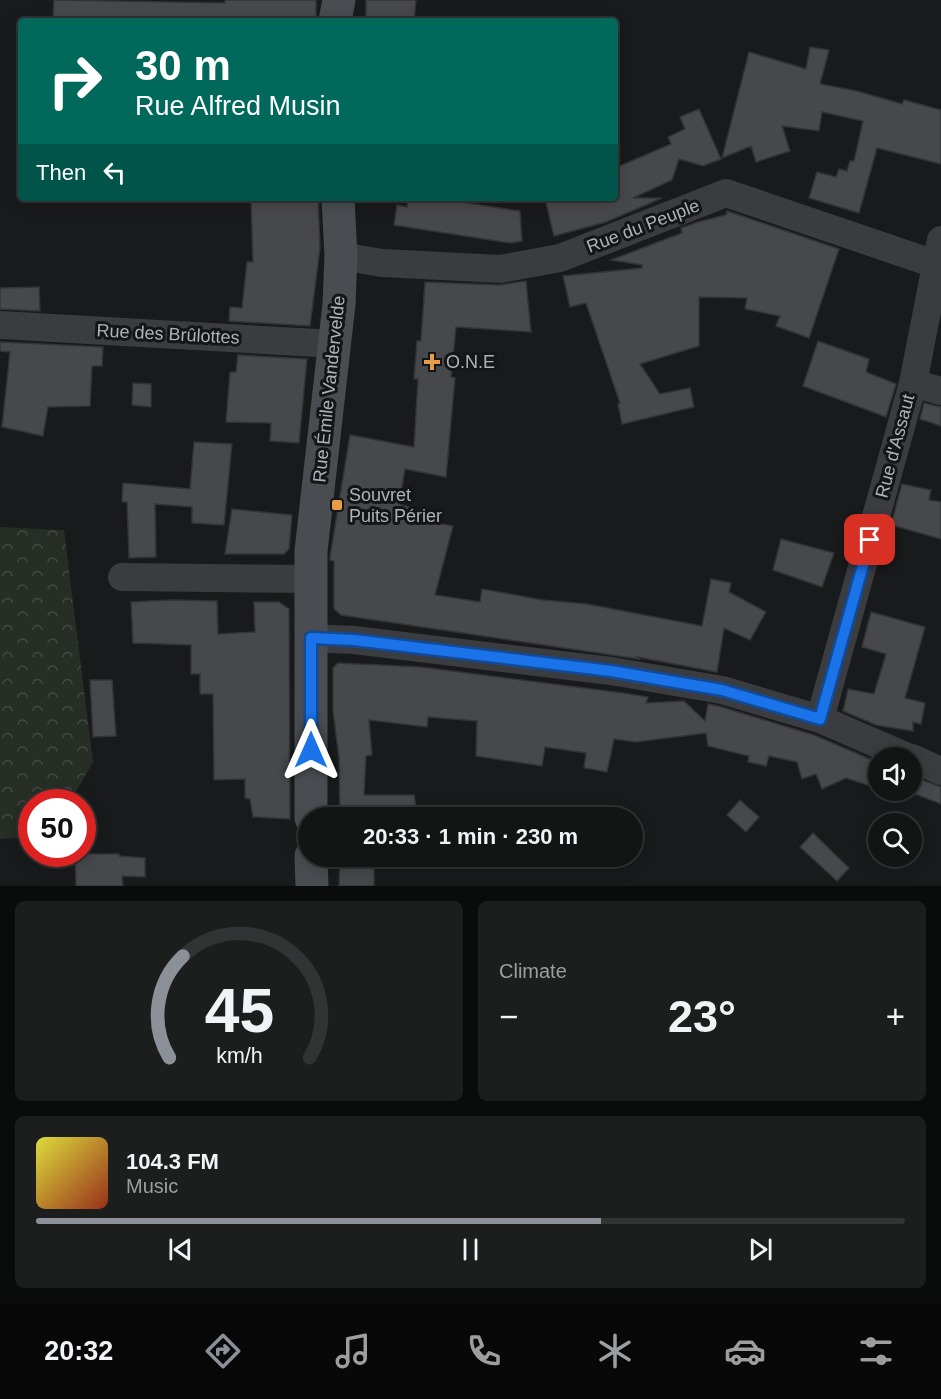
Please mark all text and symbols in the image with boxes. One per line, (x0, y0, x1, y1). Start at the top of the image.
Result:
icon: right (36, 42, 114, 120)
text: 30 m (135, 42, 231, 89)
text: Rue Alfred Musin (135, 91, 341, 121)
icon: left (98, 156, 131, 189)
text: Then (36, 160, 86, 185)
street label: Rue du Peuple (584, 195, 702, 257)
street label: Rue Émile Vandervelde (309, 295, 349, 483)
street label: Rue des Brûlottes (96, 320, 240, 348)
place label: O.N.E (446, 352, 495, 372)
marker: O.N.E (423, 353, 441, 371)
street label: Rue d'Assaut (872, 392, 918, 500)
place label: Souvret Puits Périer (349, 485, 442, 526)
marker: Souvret Puits Périer (330, 498, 344, 512)
pin (844, 514, 895, 565)
icon: arrive (853, 523, 886, 556)
position arrow (279, 718, 343, 782)
map controls (868, 747, 922, 867)
button: sound (868, 747, 922, 801)
speed limit sign: 50 (18, 789, 96, 867)
button: search (868, 813, 922, 867)
text: 20:33 · 1 min · 230 m (363, 824, 578, 849)
text: Climate (499, 960, 567, 982)
text: 45 (204, 976, 274, 1045)
text: 23° (668, 991, 736, 1042)
text: − (499, 998, 518, 1035)
text: + (886, 998, 905, 1035)
text: km/h (216, 1044, 262, 1068)
text: 104.3 FM (126, 1149, 219, 1174)
text: Music (126, 1175, 178, 1197)
icon: previous (164, 1233, 197, 1266)
icon: pause (454, 1233, 487, 1266)
icon: next (744, 1233, 777, 1266)
icon: directions (202, 1330, 244, 1372)
icon: music (332, 1330, 374, 1372)
icon: phone (463, 1330, 505, 1372)
icon: climate (594, 1330, 636, 1372)
icon: car (724, 1330, 766, 1372)
icon: filters (855, 1330, 897, 1372)
text: 20:32 (44, 1336, 113, 1366)

